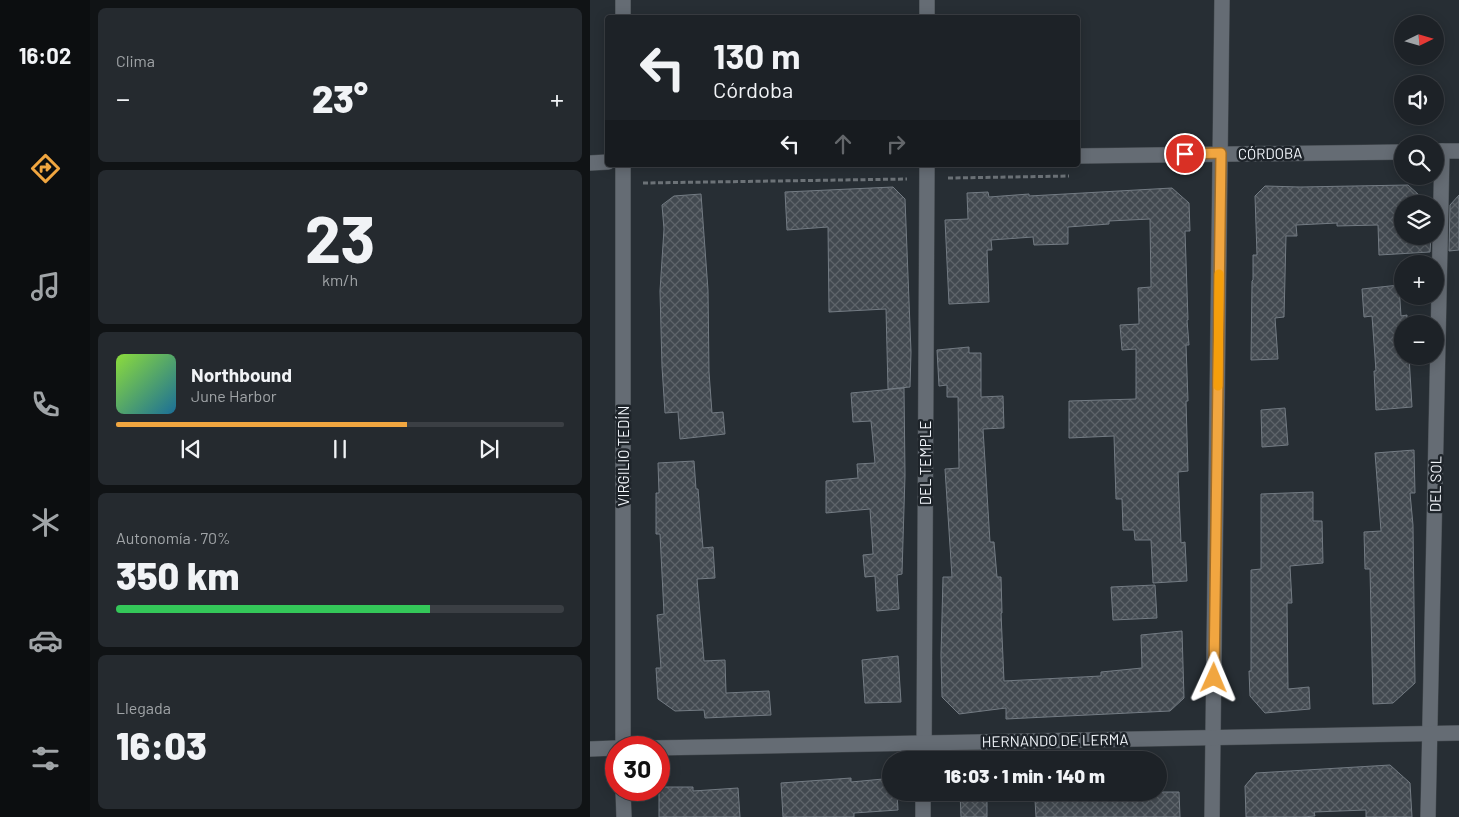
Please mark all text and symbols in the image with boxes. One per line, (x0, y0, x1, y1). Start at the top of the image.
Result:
north arrow (1394, 15, 1444, 65)
map controls (1394, 15, 1444, 365)
text: 130 m (713, 34, 800, 76)
icon: left (630, 35, 695, 100)
text: 16:02 (19, 42, 71, 68)
text: Clima (116, 51, 155, 70)
text: 23° (312, 75, 368, 121)
button: sound (1394, 75, 1444, 125)
text: Córdoba (713, 76, 793, 102)
text: − (116, 81, 130, 115)
text: + (550, 81, 564, 115)
icon: left (776, 130, 804, 158)
icon: ahead (829, 130, 857, 158)
icon: right (882, 130, 910, 158)
pin (1164, 133, 1206, 175)
button: search (1394, 135, 1444, 185)
icon: arrive (1171, 140, 1199, 168)
street label: CÓRDOBA (1238, 143, 1302, 163)
icon: directions (28, 151, 63, 186)
button: layers (1394, 195, 1444, 245)
text: 23 (305, 198, 375, 276)
button: + (1394, 255, 1444, 305)
icon: music (28, 269, 63, 304)
text: km/h (322, 270, 358, 289)
button: − (1394, 315, 1444, 365)
text: Northbound (191, 363, 292, 386)
text: June Harbor (191, 386, 277, 405)
icon: phone (28, 387, 63, 422)
street label: VIRGILIO TEDÍN (614, 406, 632, 506)
street label: DEL TEMPLE (916, 421, 934, 505)
icon: previous (177, 435, 205, 463)
icon: pause (326, 435, 354, 463)
icon: next (475, 435, 503, 463)
street label: DEL SOL (1426, 456, 1444, 512)
icon: climate (28, 505, 63, 540)
text: Autonomía · 70% (116, 528, 231, 547)
text: 350 km (116, 552, 240, 598)
icon: car (28, 623, 63, 658)
position arrow (1187, 651, 1239, 703)
text: Llegada (116, 698, 171, 717)
text: 16:03 (116, 722, 207, 768)
street label: HERNANDO DE LERMA (981, 730, 1129, 750)
speed limit sign: 30 (605, 736, 670, 801)
icon: filters (28, 741, 63, 776)
text: 16:03 · 1 min · 140 m (944, 764, 1105, 787)

